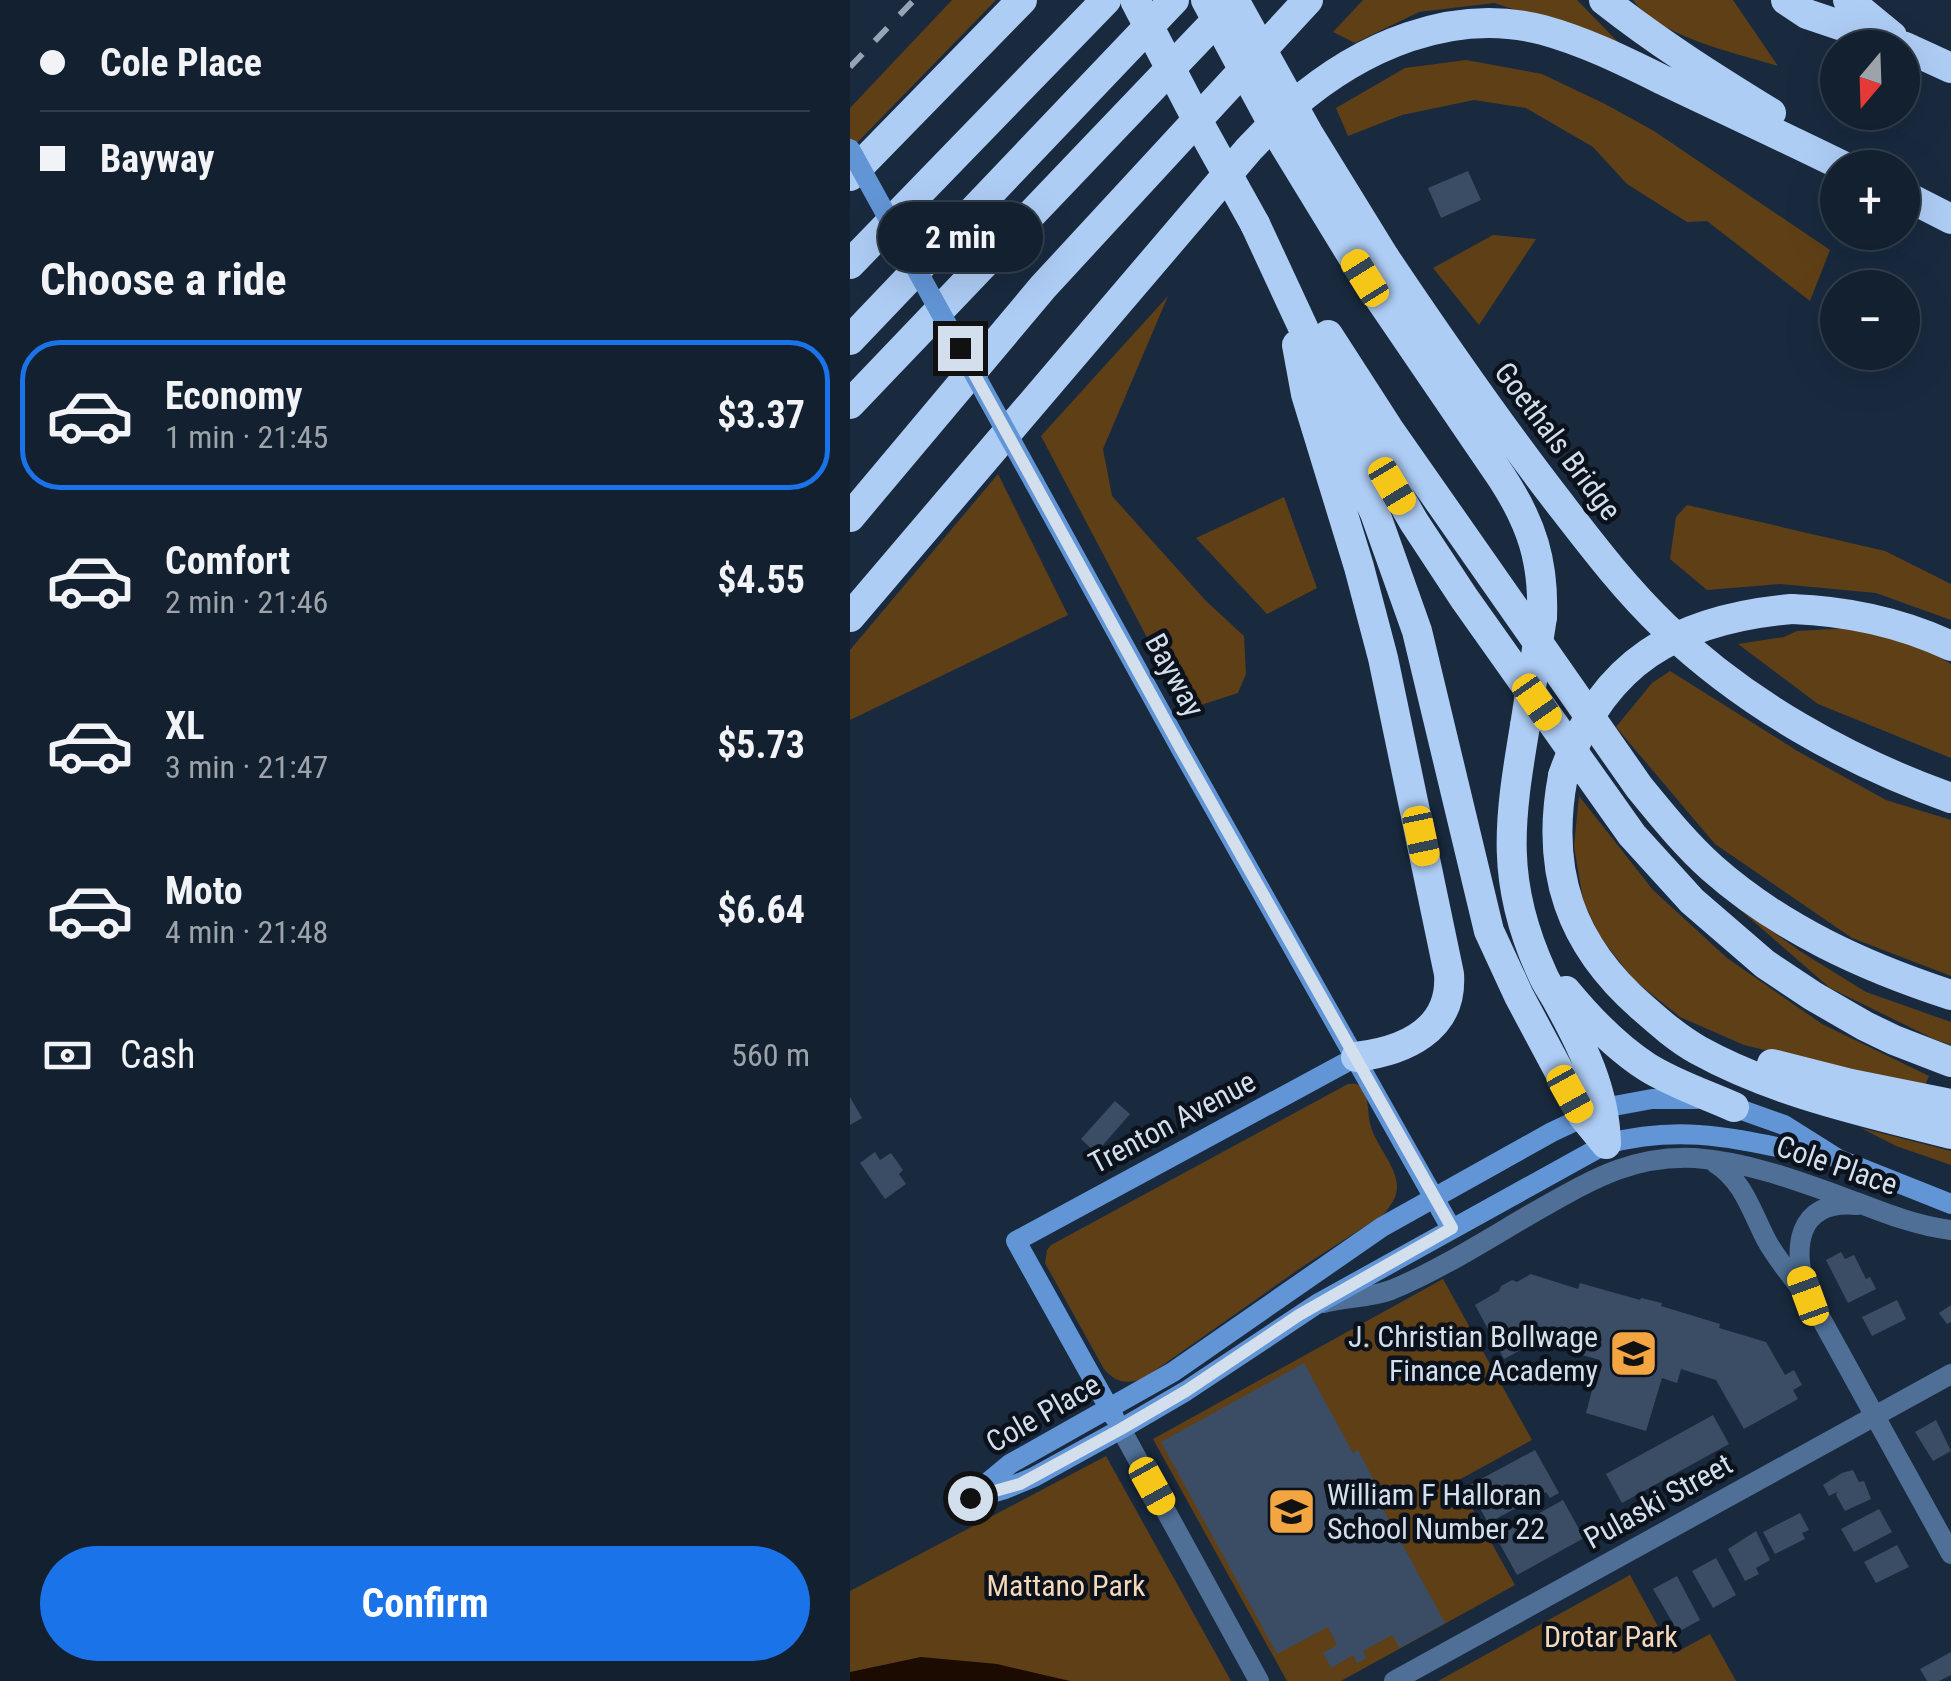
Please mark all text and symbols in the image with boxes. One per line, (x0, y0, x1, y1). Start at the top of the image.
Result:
north arrow (1820, 30, 1920, 130)
map controls (1820, 30, 1920, 370)
text: Cole Place (100, 41, 262, 85)
text: Bayway (100, 137, 214, 181)
button: + (1820, 150, 1920, 250)
callout: 2 min (878, 203, 1042, 273)
text: 2 min (925, 218, 996, 256)
car (1336, 245, 1394, 311)
text: Choose a ride (40, 253, 287, 306)
button: − (1820, 270, 1920, 370)
route end (938, 326, 983, 371)
street label: Goethals Bridge (1487, 355, 1629, 527)
icon: car (45, 370, 135, 460)
text: Economy (165, 374, 302, 418)
text: $3.37 (717, 393, 805, 437)
text: 1 min · 21:45 (165, 418, 328, 456)
car (1364, 453, 1420, 519)
icon: car (45, 535, 135, 625)
text: Comfort (165, 539, 290, 583)
text: $4.55 (717, 558, 805, 602)
text: 2 min · 21:46 (165, 583, 328, 621)
street label: Bayway (1138, 628, 1212, 722)
car (1508, 669, 1566, 735)
icon: car (45, 700, 135, 790)
text: XL (165, 704, 204, 748)
text: $5.73 (717, 723, 805, 767)
text: 3 min · 21:47 (165, 748, 328, 786)
car (1400, 804, 1442, 868)
icon: car (45, 865, 135, 955)
text: Moto (165, 869, 243, 913)
text: $6.64 (717, 888, 805, 932)
text: 4 min · 21:48 (165, 913, 328, 951)
icon: cash (40, 1028, 95, 1083)
text: Cash (120, 1033, 195, 1077)
text: 560 m (731, 1036, 810, 1074)
car (1542, 1060, 1598, 1128)
street label: Trenton Avenue (1083, 1063, 1261, 1181)
street label: Cole Place (1772, 1128, 1902, 1202)
car (1784, 1263, 1832, 1329)
place label: J. Christian Bollwage Finance Academy (1348, 1319, 1598, 1388)
school or university icon: J. Christian Bollwage Finance Academy (1607, 1327, 1659, 1379)
street label: Cole Place (980, 1366, 1106, 1460)
street label: Pulaski Street (1578, 1446, 1738, 1556)
car (1124, 1452, 1180, 1520)
route start (948, 1476, 993, 1521)
place label: William F Halloran School Number 22 (1327, 1477, 1545, 1546)
school or university icon: William F Halloran School Number 22 (1266, 1485, 1318, 1537)
button: Confirm (40, 1546, 810, 1661)
park label: Mattano Park (986, 1568, 1146, 1603)
park label: Drotar Park (1544, 1619, 1678, 1654)

